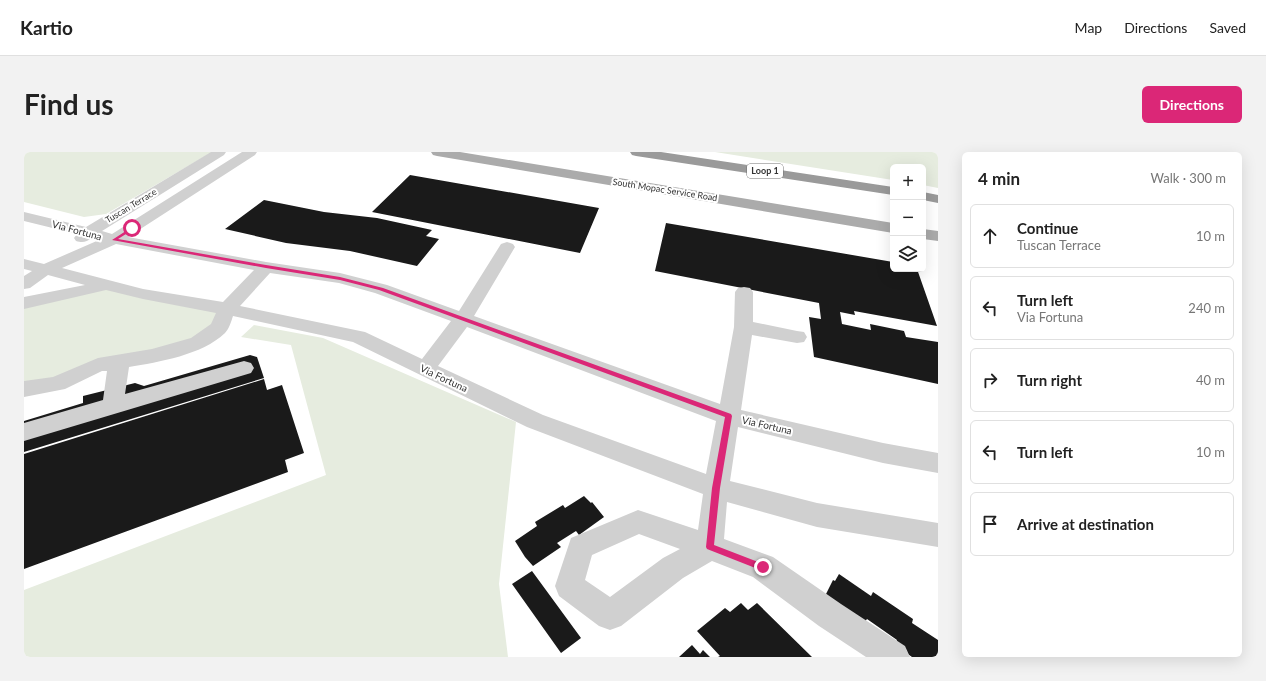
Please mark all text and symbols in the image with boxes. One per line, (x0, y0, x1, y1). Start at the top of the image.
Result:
text: Kartio (20, 16, 73, 39)
text: Map (1075, 19, 1102, 36)
text: Directions (1124, 19, 1187, 36)
text: Saved (1209, 19, 1246, 36)
button: Directions (1142, 86, 1242, 123)
text: Find us (24, 87, 114, 121)
road number: Loop 1 (747, 164, 783, 178)
map controls (890, 164, 926, 272)
button: + (890, 164, 926, 200)
text: 4 min (978, 168, 1020, 189)
text: Walk · 300 m (1150, 170, 1226, 186)
street label: South Mopac Service Road (612, 176, 718, 203)
street label: Tuscan Terrace (103, 186, 159, 225)
button: − (890, 200, 926, 236)
street label: Via Fortuna (51, 218, 103, 242)
route start (123, 219, 141, 237)
text: Continue (1017, 219, 1078, 237)
icon: ahead (979, 225, 1001, 247)
text: 10 m (1196, 228, 1225, 244)
button: layers (890, 236, 926, 272)
text: Tuscan Terrace (1017, 237, 1101, 253)
text: Turn left (1017, 291, 1073, 309)
icon: left (979, 297, 1001, 319)
text: 240 m (1188, 300, 1225, 316)
text: Via Fortuna (1017, 309, 1083, 325)
street label: Via Fortuna (418, 362, 470, 394)
icon: right (979, 369, 1001, 391)
text: Turn right (1017, 371, 1082, 389)
text: 40 m (1196, 372, 1225, 388)
street label: Via Fortuna (741, 413, 793, 437)
icon: left (979, 441, 1001, 463)
text: Turn left (1017, 443, 1073, 461)
text: 10 m (1196, 444, 1225, 460)
icon: arrive (979, 513, 1001, 535)
text: Arrive at destination (1017, 515, 1154, 533)
route end (754, 558, 772, 576)

